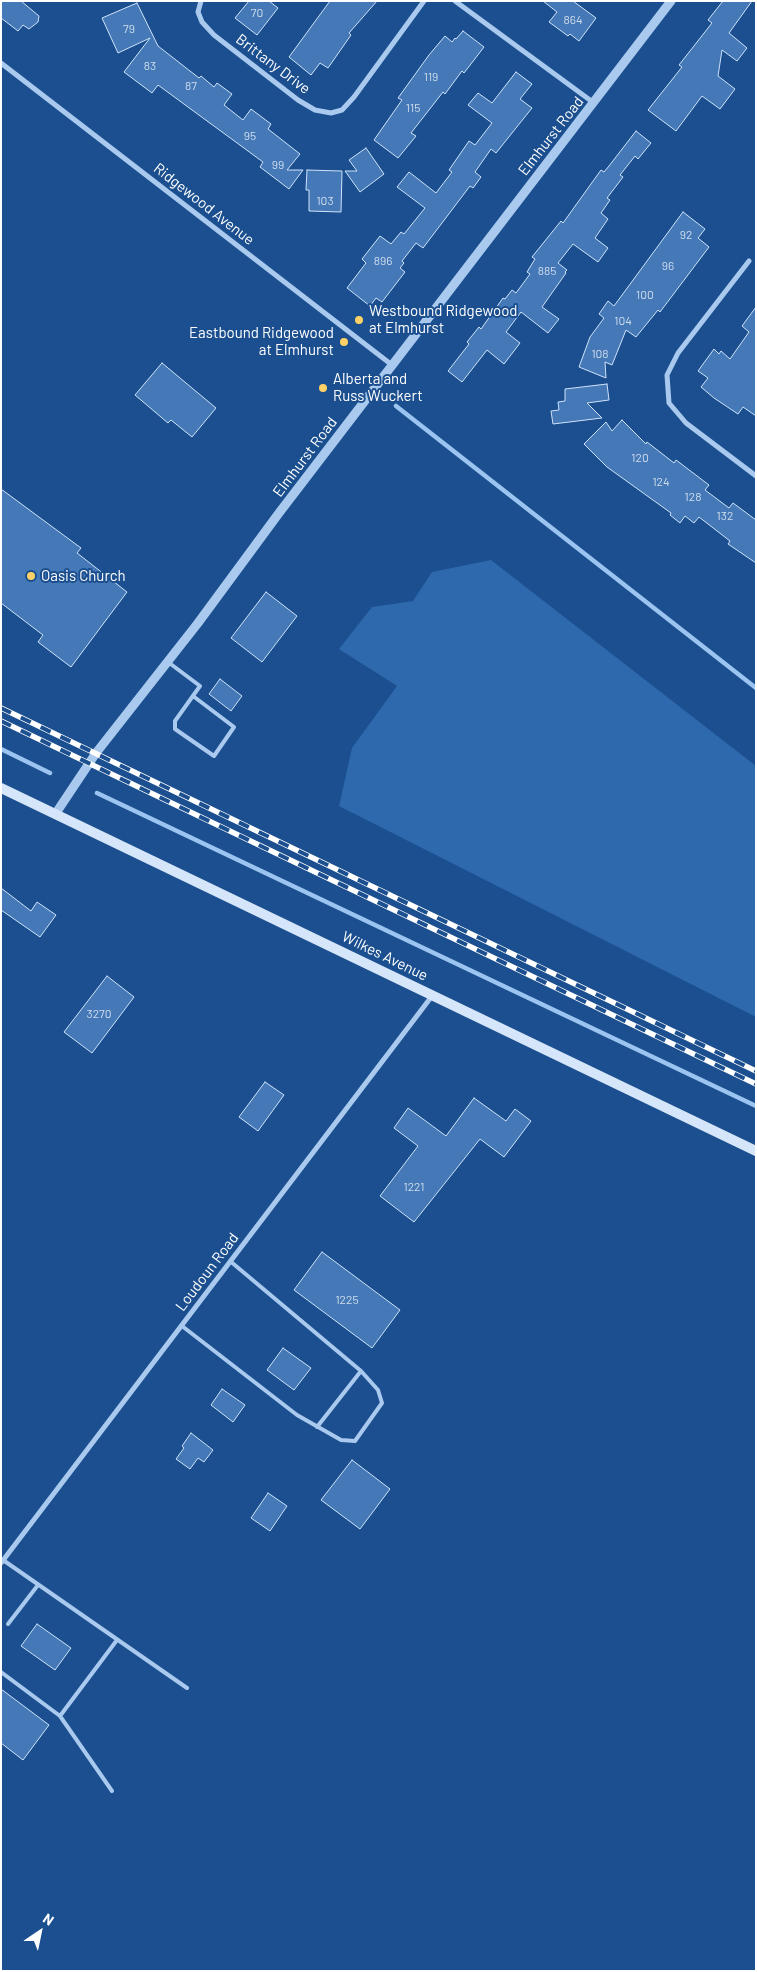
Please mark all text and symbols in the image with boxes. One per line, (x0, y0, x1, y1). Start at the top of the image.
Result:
house number: 70 (251, 6, 263, 20)
house number: 864 (563, 13, 583, 27)
house number: 79 (123, 22, 135, 36)
street label: Brittany Drive (232, 30, 314, 98)
house number: 83 (144, 59, 156, 73)
house number: 119 (424, 70, 438, 84)
house number: 87 (185, 79, 197, 93)
street label: Elmhurst Road (515, 93, 587, 179)
house number: 115 (406, 101, 420, 115)
house number: 95 (244, 129, 256, 143)
house number: 99 (272, 158, 284, 172)
street label: Ridgewood Avenue (150, 159, 258, 249)
house number: 103 (316, 194, 334, 208)
house number: 92 (680, 228, 692, 242)
house number: 896 (374, 254, 392, 268)
house number: 96 (662, 259, 674, 273)
house number: 885 (538, 264, 556, 278)
house number: 100 (636, 288, 654, 302)
place label: Westbound Ridgewood at Elmhurst (369, 302, 518, 337)
marker: Westbound Ridgewood at Elmhurst (353, 314, 365, 326)
house number: 104 (614, 314, 632, 328)
place label: Eastbound Ridgewood at Elmhurst (189, 324, 334, 359)
marker: Eastbound Ridgewood at Elmhurst (338, 336, 350, 348)
house number: 108 (591, 347, 609, 361)
place label: Alberta and Russ Wuckert (333, 370, 423, 405)
marker: Alberta and Russ Wuckert (317, 382, 329, 394)
street label: Elmhurst Road (269, 414, 341, 500)
house number: 120 (631, 451, 649, 465)
house number: 124 (652, 475, 670, 489)
house number: 128 (685, 490, 701, 504)
house number: 132 (717, 509, 733, 523)
place label: Oasis Church (41, 567, 126, 585)
marker: Oasis Church (25, 570, 37, 582)
street label: Wilkes Avenue (339, 927, 431, 985)
house number: 3270 (86, 1007, 112, 1021)
house number: 1221 (403, 1180, 425, 1194)
street label: Loudoun Road (172, 1229, 242, 1315)
house number: 1225 (335, 1293, 359, 1307)
north arrow (15, 1907, 65, 1957)
text: N (40, 1909, 57, 1929)

